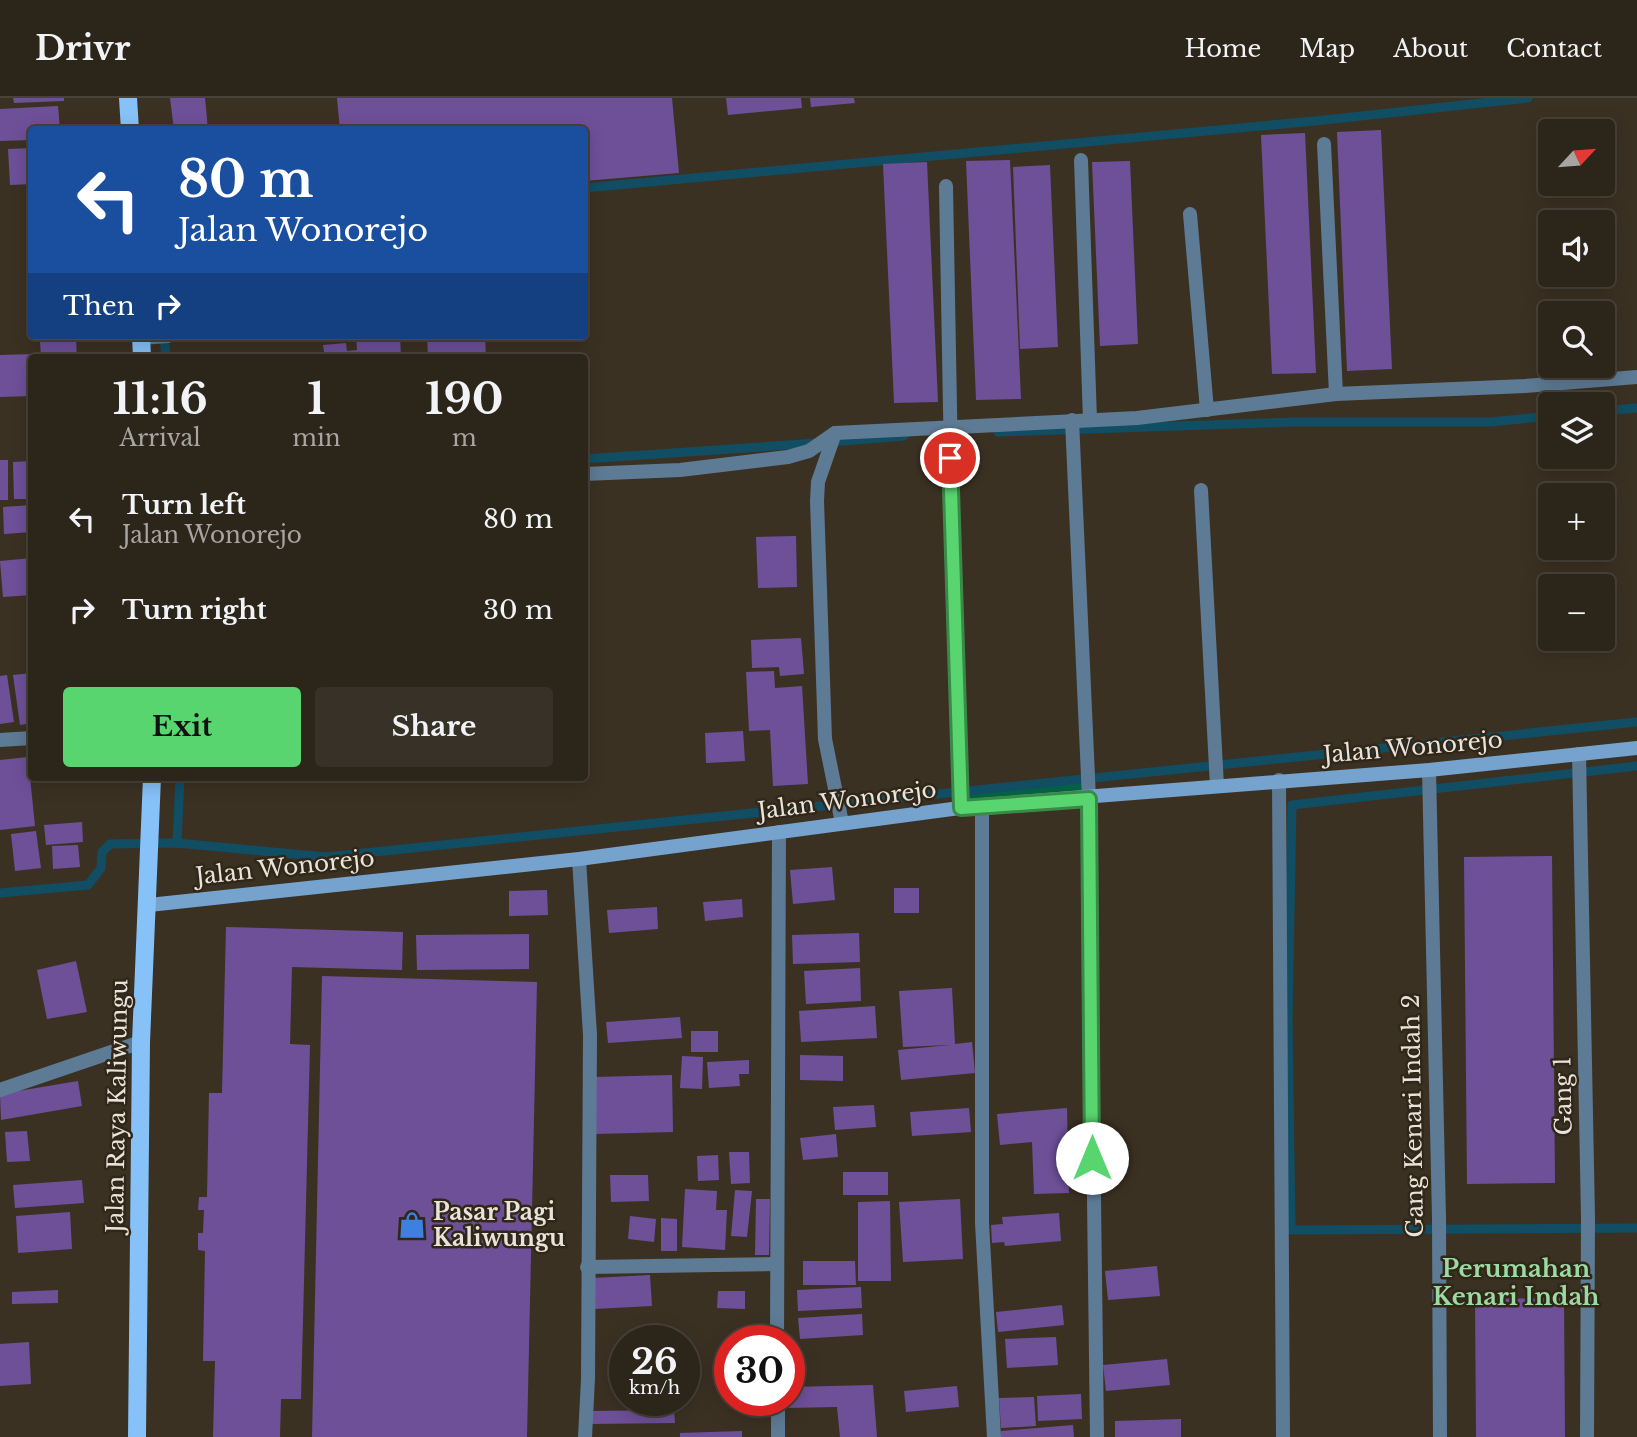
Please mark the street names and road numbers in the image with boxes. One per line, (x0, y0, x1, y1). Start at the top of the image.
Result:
street label: Jalan Wonorejo (1319, 725, 1504, 769)
street label: Jalan Wonorejo (753, 775, 938, 825)
street label: Jalan Wonorejo (191, 844, 376, 891)
street label: Jalan Raya Kaliwungu (101, 979, 133, 1236)
street label: Gang Kenari Indah 2 (1397, 994, 1429, 1238)
street label: Gang 1 (1548, 1056, 1578, 1136)

